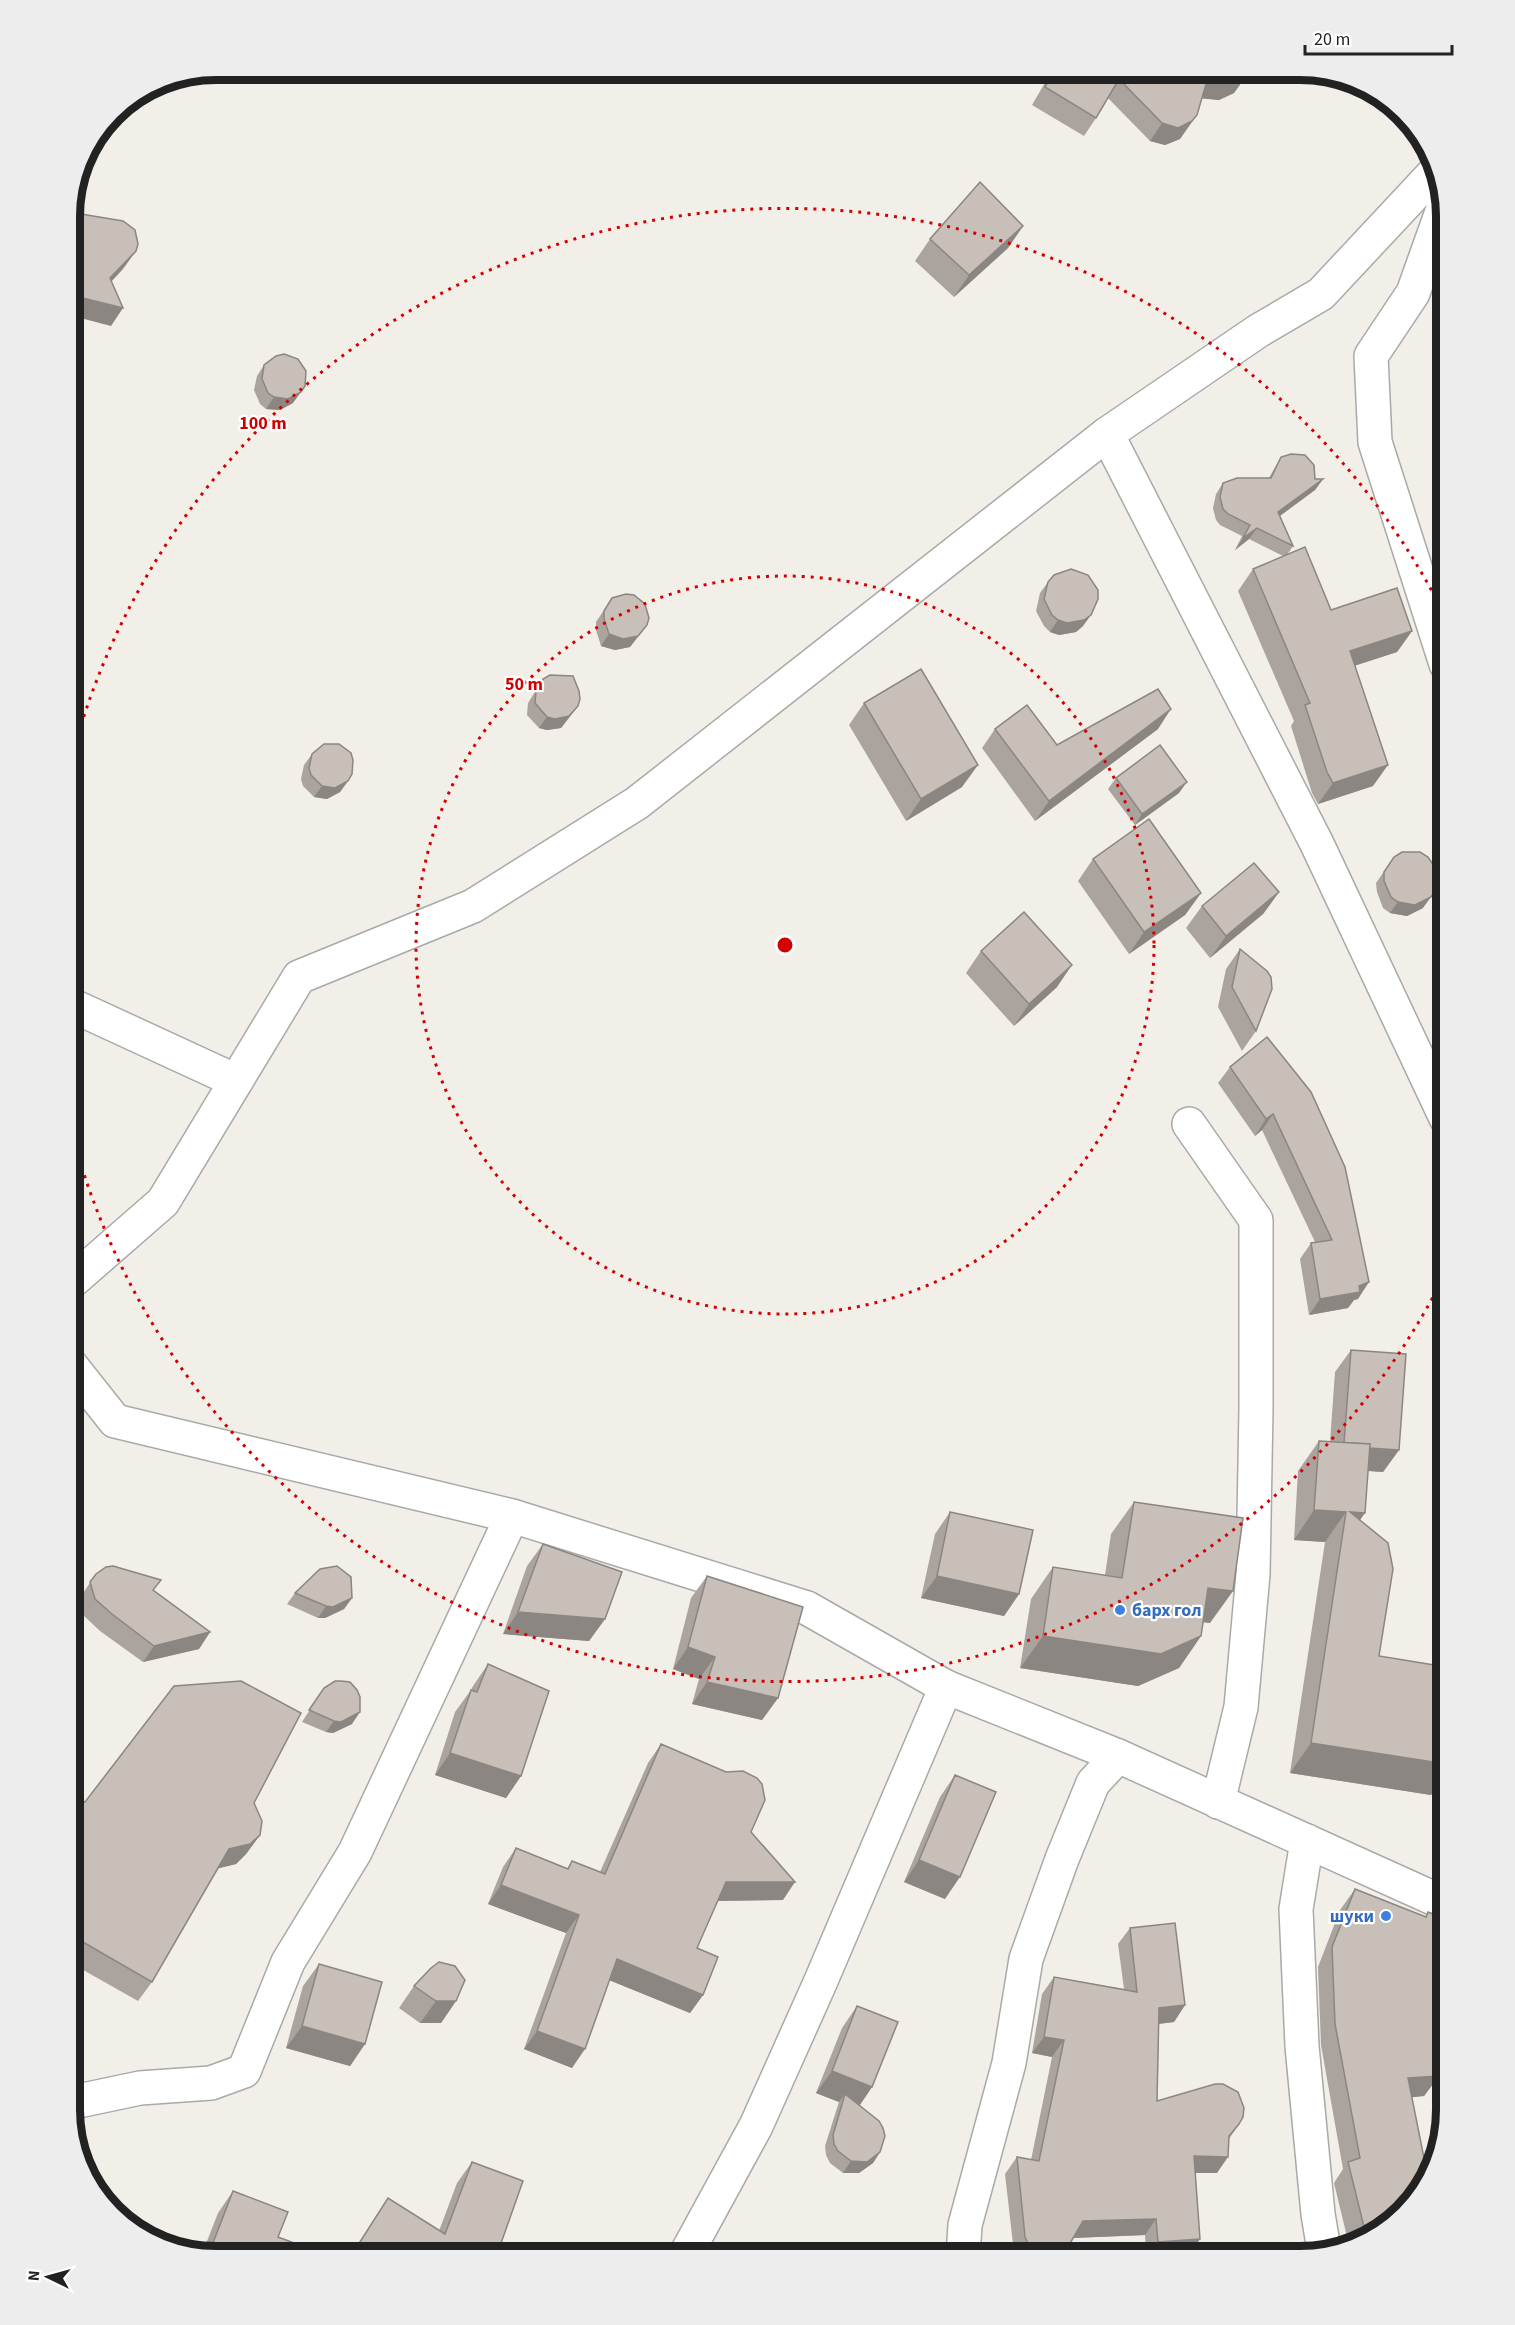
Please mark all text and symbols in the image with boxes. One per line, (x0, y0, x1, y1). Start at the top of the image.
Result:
scale bar (1305, 18, 1452, 56)
text: 20 m (1314, 27, 1350, 52)
text: 100 m (239, 411, 287, 436)
text: 50 m (505, 672, 543, 697)
centre of rings (775, 935, 795, 955)
place label: барх гол (1132, 1598, 1202, 1623)
marker: барх гол (1113, 1603, 1127, 1617)
place label: шуки (1330, 1904, 1374, 1929)
marker: шуки (1379, 1909, 1393, 1923)
north arrow (18, 2247, 78, 2307)
text: N (23, 2270, 45, 2282)

